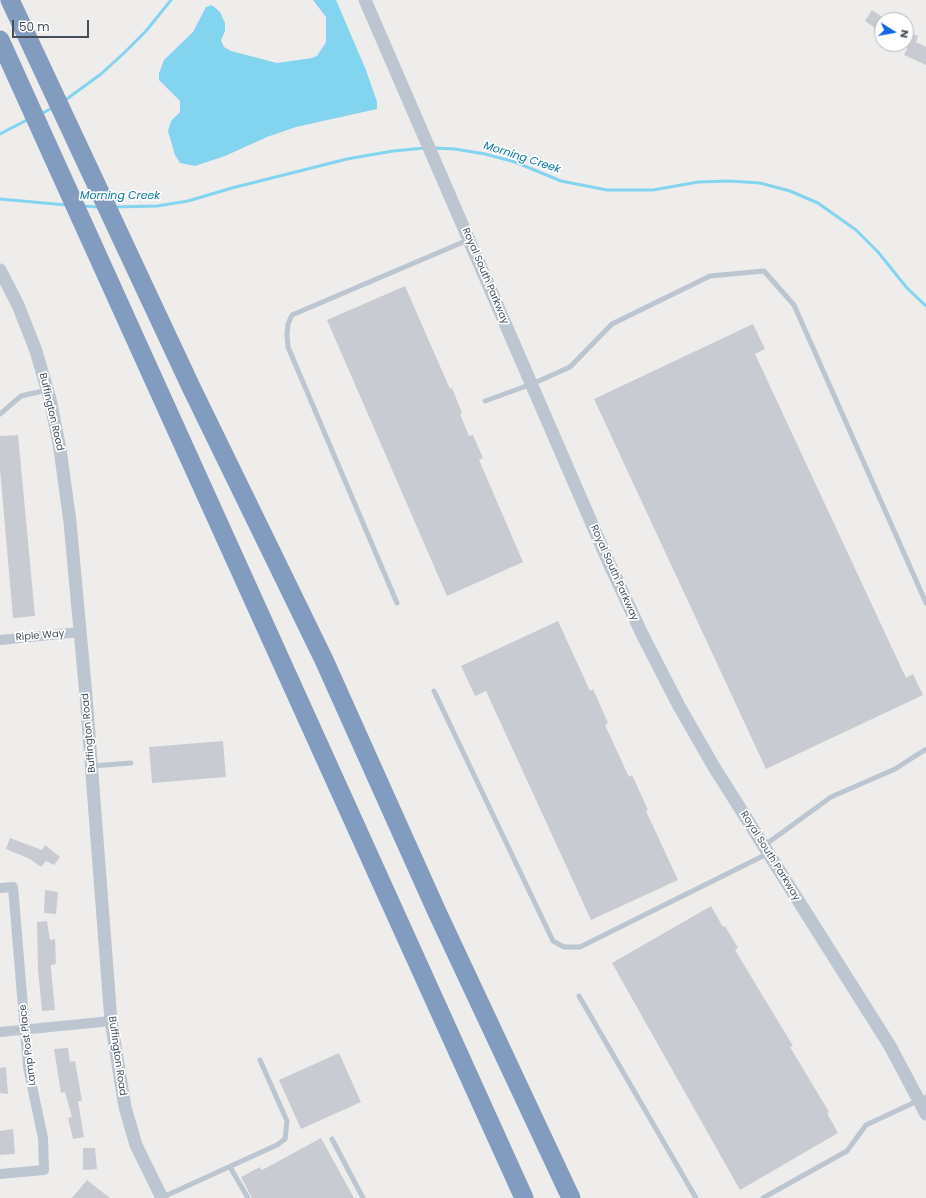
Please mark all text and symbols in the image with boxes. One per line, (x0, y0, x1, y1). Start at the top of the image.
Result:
scale bar (14, 12, 91, 38)
north arrow (874, 12, 914, 52)
text: 50 m (19, 18, 50, 35)
text: N (896, 29, 913, 40)
water label: Morning Creek (482, 139, 562, 177)
water label: Morning Creek (80, 189, 160, 203)
street label: Royal South Parkway (459, 226, 511, 326)
street label: Buffington Road (36, 372, 66, 452)
street label: Royal South Parkway (587, 523, 641, 623)
street label: Riple Way (15, 628, 65, 644)
street label: Buffington Road (80, 693, 98, 773)
street label: Royal South Parkway (738, 809, 802, 903)
street label: Lamp Post Place (17, 1004, 39, 1086)
street label: Buffington Road (106, 1016, 128, 1096)

